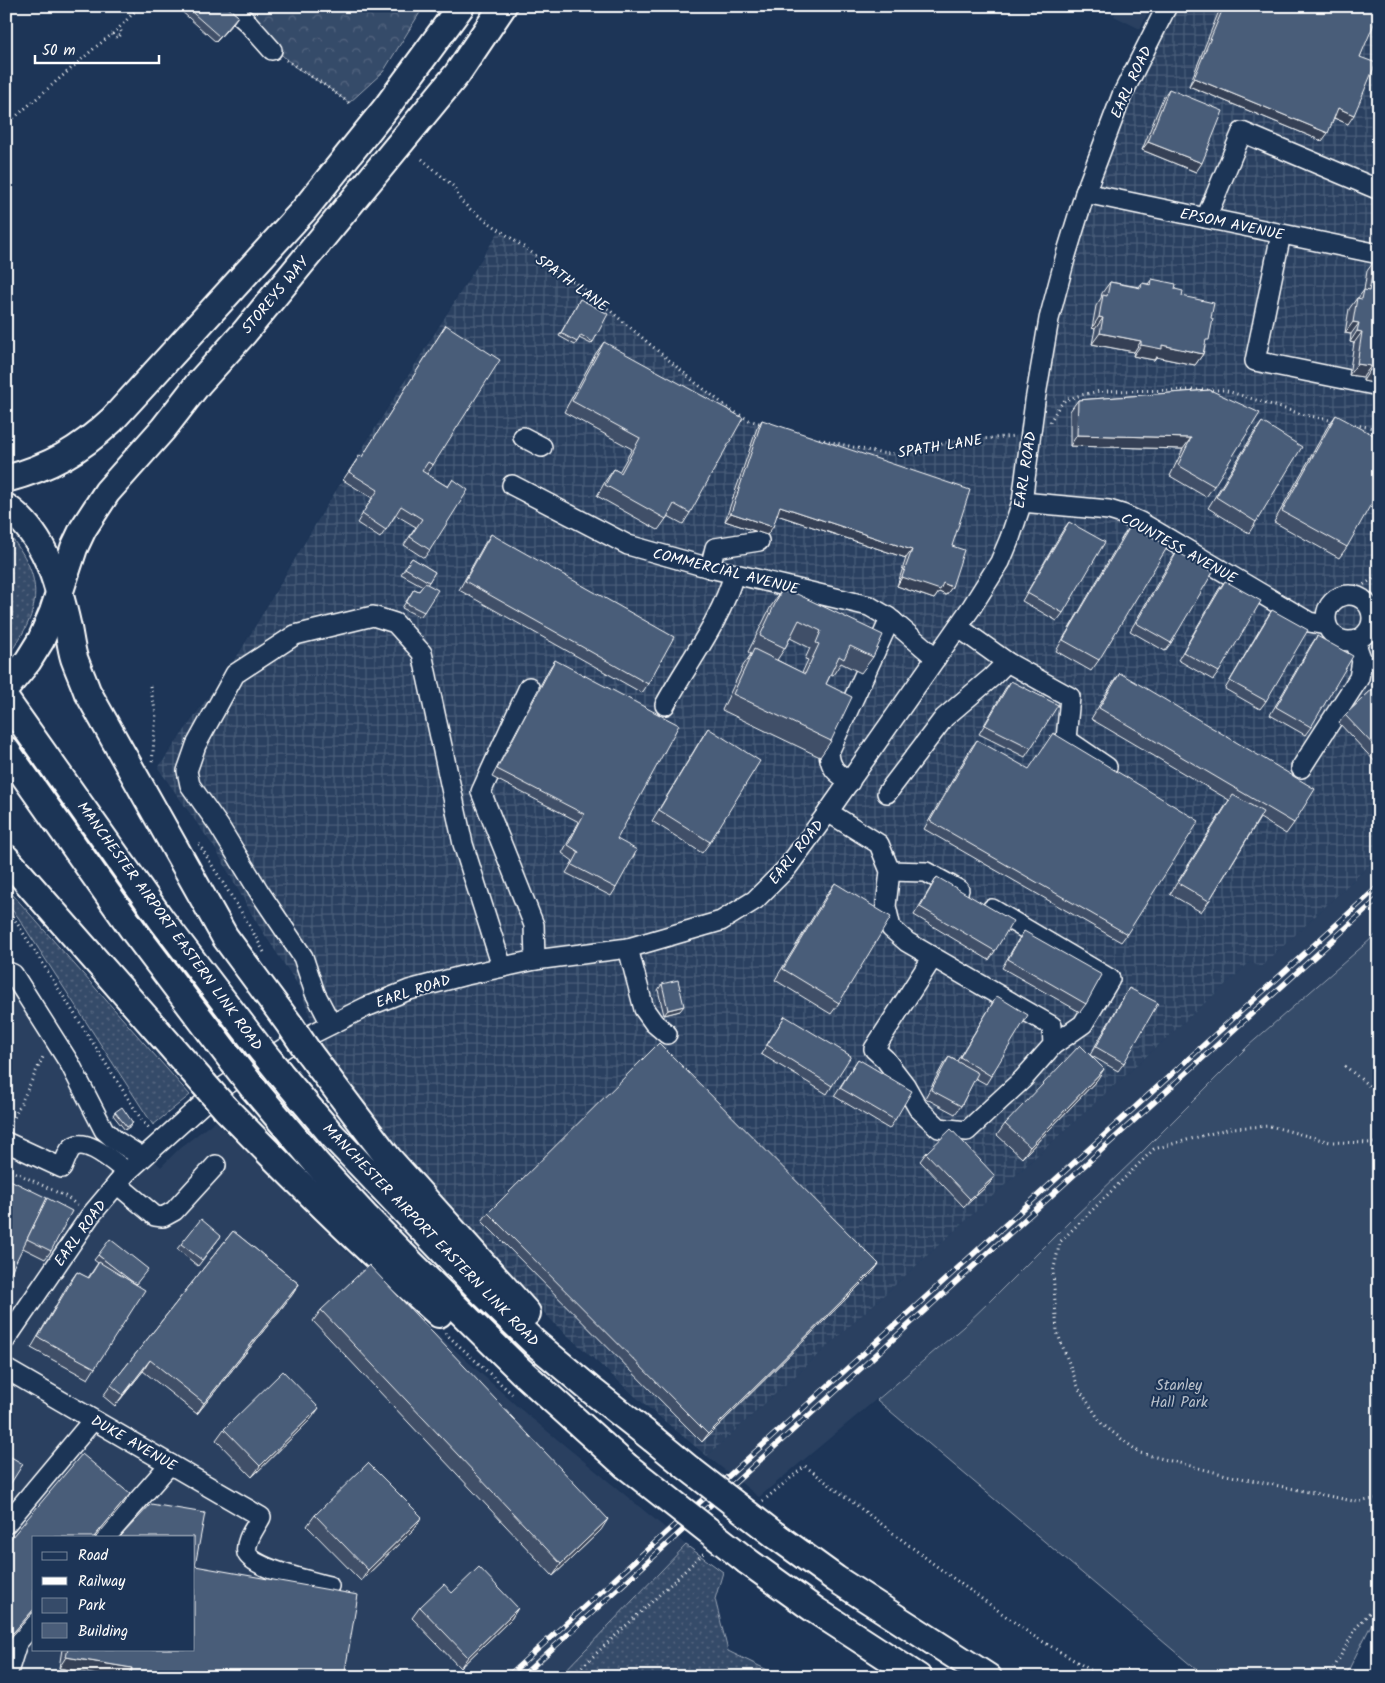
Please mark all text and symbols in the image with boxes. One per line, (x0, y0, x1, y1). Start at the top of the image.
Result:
scale bar (35, 32, 159, 64)
text: 50 m (42, 39, 76, 63)
street label: EARL ROAD (1105, 42, 1159, 123)
street label: EPSOM AVENUE (1178, 202, 1287, 248)
street label: SPATH LANE (530, 249, 614, 319)
street label: STOREYS WAY (236, 251, 316, 340)
street label: SPATH LANE (896, 428, 985, 466)
street label: EARL ROAD (1008, 430, 1044, 510)
street label: COUNTESS AVENUE (1116, 507, 1242, 591)
street label: COMMERCIAL AVENUE (650, 542, 803, 602)
street label: MANCHESTER AIRPORT EASTERN LINK ROAD (70, 797, 268, 1057)
street label: EARL ROAD (763, 815, 831, 890)
street label: EARL ROAD (373, 968, 454, 1015)
street label: MANCHESTER AIRPORT EASTERN LINK ROAD (316, 1118, 544, 1353)
street label: EARL ROAD (48, 1195, 114, 1272)
park label: Stanley Hall Park (1150, 1374, 1209, 1415)
street label: DUKE AVENUE (86, 1409, 182, 1479)
legend (32, 1536, 195, 1650)
text: Road (78, 1544, 109, 1568)
text: Railway (78, 1570, 126, 1594)
text: Park (78, 1594, 106, 1618)
text: Building (78, 1620, 128, 1644)

